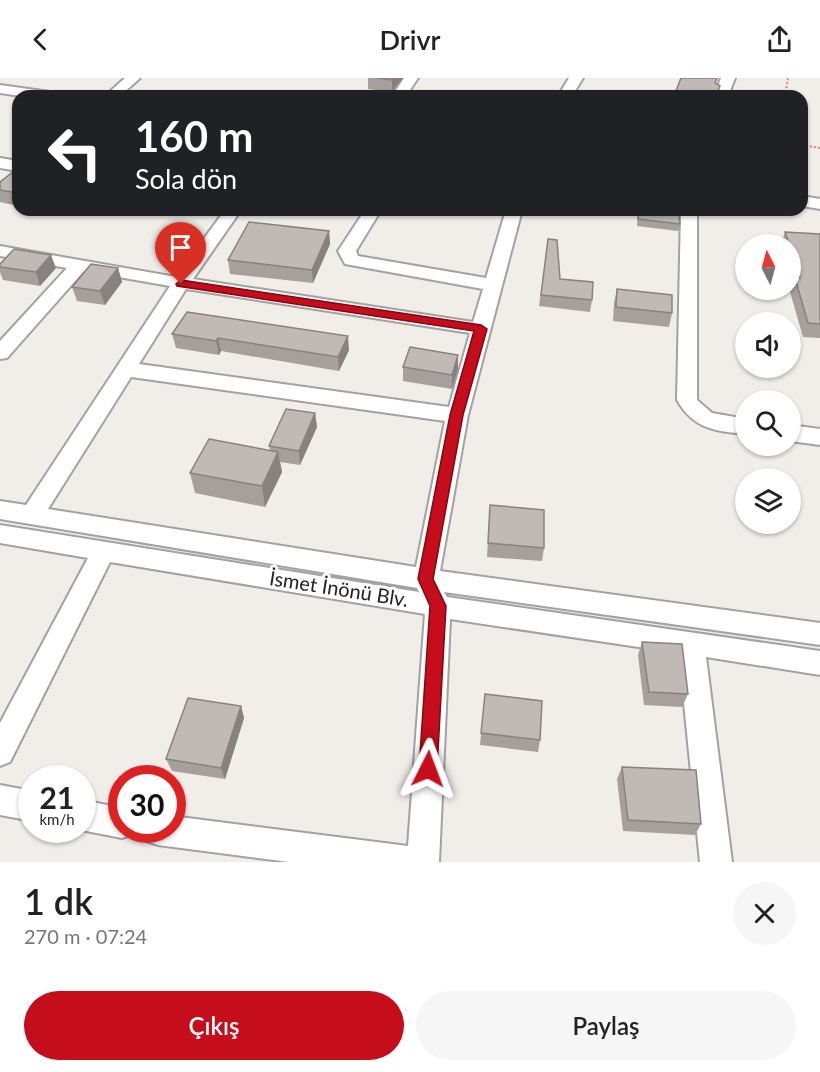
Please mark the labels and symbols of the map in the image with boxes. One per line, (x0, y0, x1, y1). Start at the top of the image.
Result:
pin (155, 222, 206, 284)
north arrow (735, 234, 801, 300)
street label: İsmet İnönü Blv. (268, 565, 410, 611)
position arrow (396, 737, 460, 801)
speed limit sign: 30 (108, 765, 186, 843)

